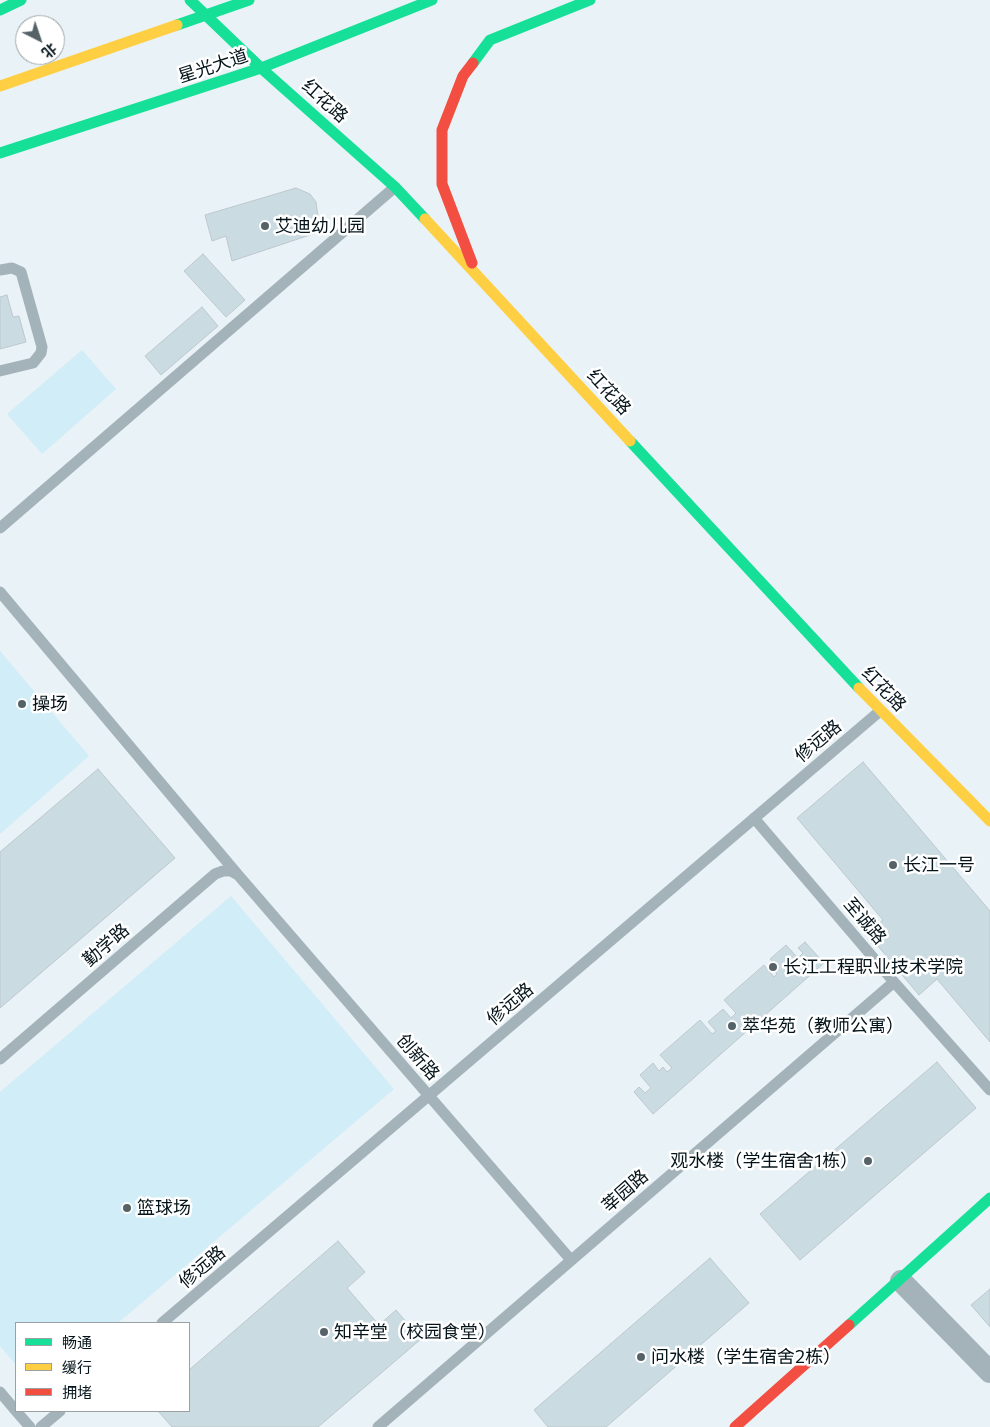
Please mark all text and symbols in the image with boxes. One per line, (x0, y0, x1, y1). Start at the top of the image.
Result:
north arrow (15, 15, 65, 65)
text: 北 (39, 40, 60, 62)
street label: 星光大道 (175, 45, 251, 87)
street label: 红花路 (298, 75, 352, 127)
place label: 艾迪幼儿园 (275, 215, 365, 237)
marker: 艾迪幼儿园 (259, 220, 271, 232)
street label: 红花路 (583, 365, 635, 419)
street label: 红花路 (857, 662, 911, 716)
place label: 操场 (32, 693, 68, 715)
marker: 操场 (16, 698, 28, 710)
street label: 修远路 (790, 715, 846, 767)
place label: 长江一号 (903, 854, 975, 876)
marker: 长江一号 (887, 859, 899, 871)
street label: 至诚路 (839, 893, 891, 949)
street label: 勤学路 (79, 919, 133, 971)
place label: 长江工程职业技术学院 (783, 956, 963, 978)
marker: 长江工程职业技术学院 (767, 961, 779, 973)
street label: 修远路 (482, 978, 538, 1030)
place label: 萃华苑（教师公寓） (742, 1015, 904, 1037)
marker: 萃华苑（教师公寓） (726, 1020, 738, 1032)
street label: 创新路 (392, 1030, 444, 1084)
place label: 观水楼（学生宿舍1栋） (670, 1150, 858, 1172)
marker: 观水楼（学生宿舍1栋） (862, 1155, 874, 1167)
street label: 莘园路 (598, 1165, 652, 1217)
place label: 篮球场 (137, 1197, 191, 1219)
marker: 篮球场 (121, 1202, 133, 1214)
street label: 修远路 (174, 1241, 230, 1293)
place label: 知辛堂（校园食堂） (334, 1321, 496, 1343)
legend (15, 1322, 190, 1412)
marker: 知辛堂（校园食堂） (318, 1326, 330, 1338)
text: 畅通 (62, 1333, 92, 1351)
place label: 问水楼（学生宿舍2栋） (651, 1346, 841, 1368)
marker: 问水楼（学生宿舍2栋） (635, 1351, 647, 1363)
text: 缓行 (62, 1358, 92, 1376)
text: 拥堵 (62, 1383, 92, 1401)

